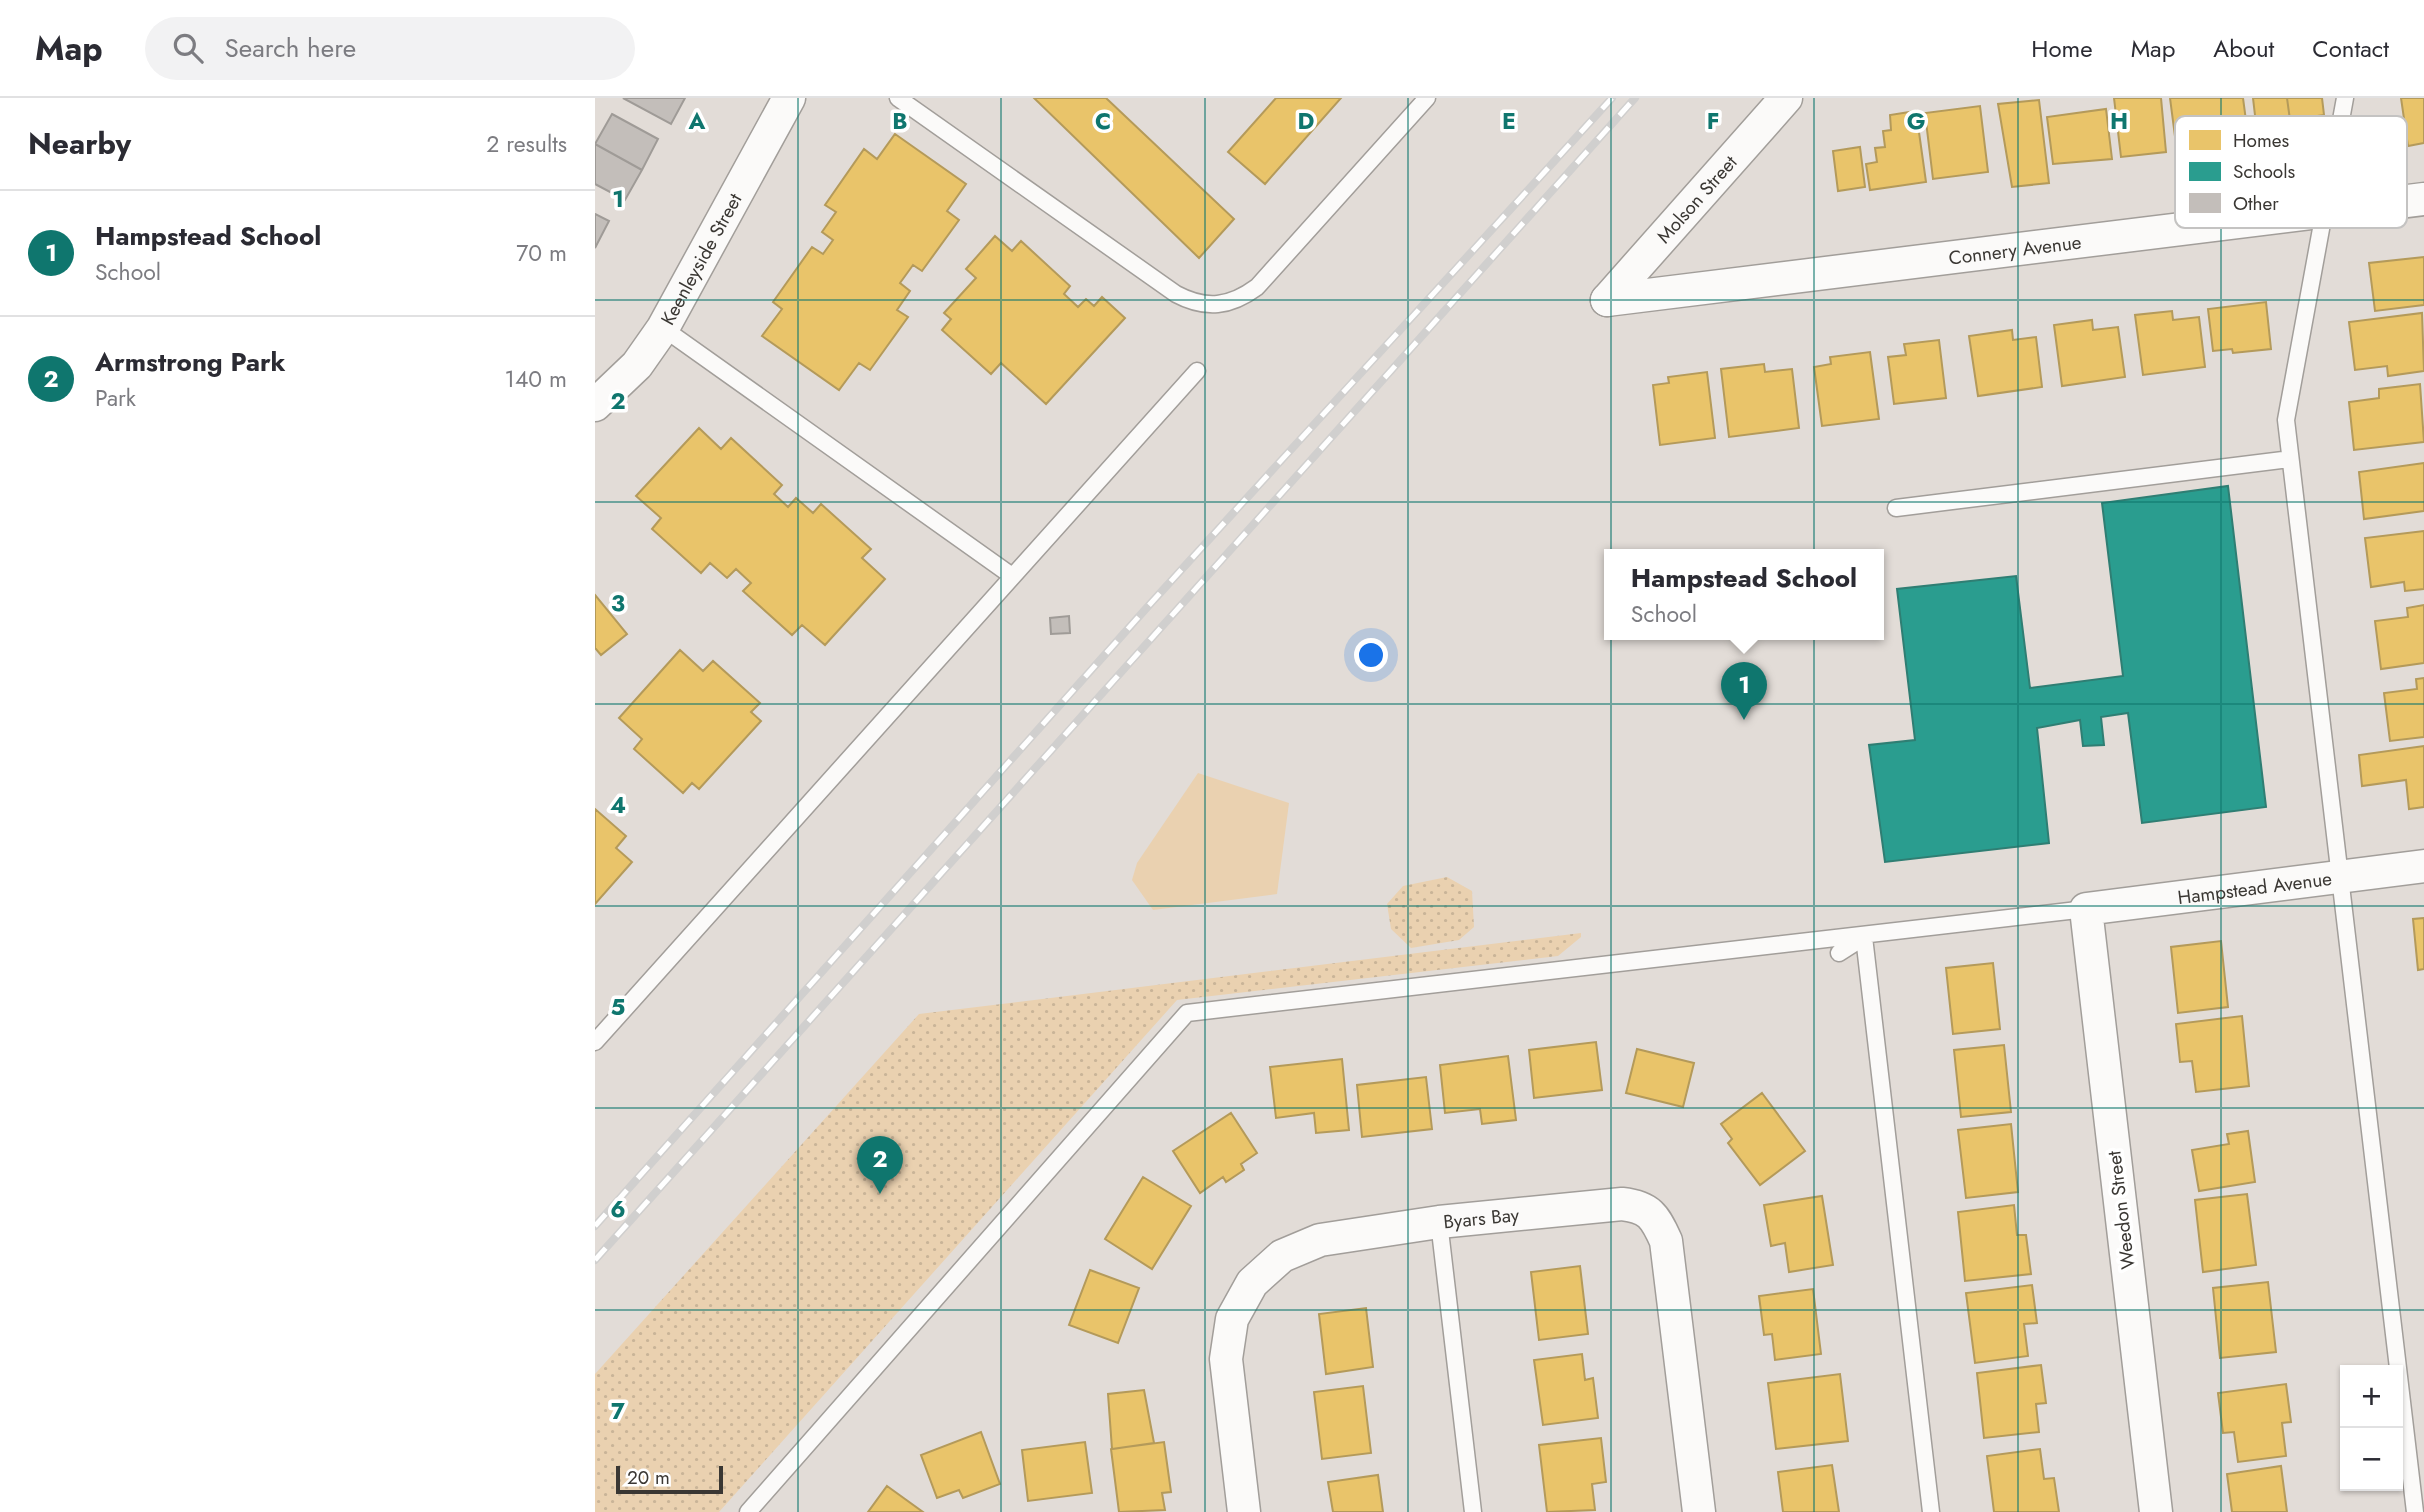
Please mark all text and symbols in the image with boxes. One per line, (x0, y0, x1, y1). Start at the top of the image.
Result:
search box (145, 17, 635, 80)
text: Map (35, 25, 103, 72)
icon: search (169, 29, 207, 67)
text: Search here (225, 29, 356, 67)
text: Home (2031, 31, 2093, 66)
text: Map (2131, 31, 2175, 66)
text: About (2213, 31, 2274, 66)
text: Contact (2312, 31, 2389, 66)
text: A (688, 104, 706, 138)
text: B (892, 104, 908, 138)
text: C (1095, 104, 1111, 138)
text: D (1298, 104, 1315, 138)
text: E (1502, 104, 1516, 138)
text: F (1707, 104, 1719, 138)
text: G (1907, 104, 1925, 138)
text: H (2110, 104, 2128, 138)
legend (2175, 116, 2407, 228)
text: Nearby (28, 122, 131, 165)
text: 2 results (486, 127, 567, 161)
text: Homes (2233, 127, 2290, 154)
street label: Molson Street (1650, 149, 1743, 249)
text: Schools (2233, 158, 2296, 185)
text: 1 (612, 182, 624, 216)
street label: Keenleyside Street (654, 188, 748, 330)
text: Other (2233, 190, 2279, 217)
text: Hampstead School (95, 217, 321, 255)
street label: Connery Avenue (1947, 228, 2083, 271)
text: 1 (45, 236, 57, 270)
text: 70 m (516, 236, 567, 270)
text: School (95, 255, 161, 289)
text: Armstrong Park (95, 343, 286, 381)
text: 2 (43, 362, 59, 396)
text: 140 m (505, 362, 567, 396)
text: Park (95, 381, 136, 415)
text: 2 (610, 384, 626, 418)
popup (1604, 549, 1884, 640)
text: Hampstead School (1631, 559, 1857, 597)
text: 3 (611, 586, 625, 620)
text: School (1631, 597, 1697, 631)
your location (1354, 638, 1388, 672)
pin: 1 (1721, 662, 1767, 720)
text: 4 (610, 788, 626, 822)
street label: Hampstead Avenue (2176, 864, 2334, 911)
text: 5 (611, 990, 625, 1024)
pin: 2 (857, 1136, 903, 1194)
street label: Weedon Street (2100, 1149, 2142, 1271)
text: 6 (610, 1192, 626, 1226)
street label: Byars Bay (1442, 1201, 1521, 1235)
map controls (2340, 1365, 2403, 1491)
button: + (2340, 1365, 2403, 1428)
text: 7 (611, 1394, 625, 1428)
button: − (2340, 1428, 2403, 1491)
scale bar (616, 1463, 723, 1495)
text: 20 m (627, 1464, 670, 1491)

